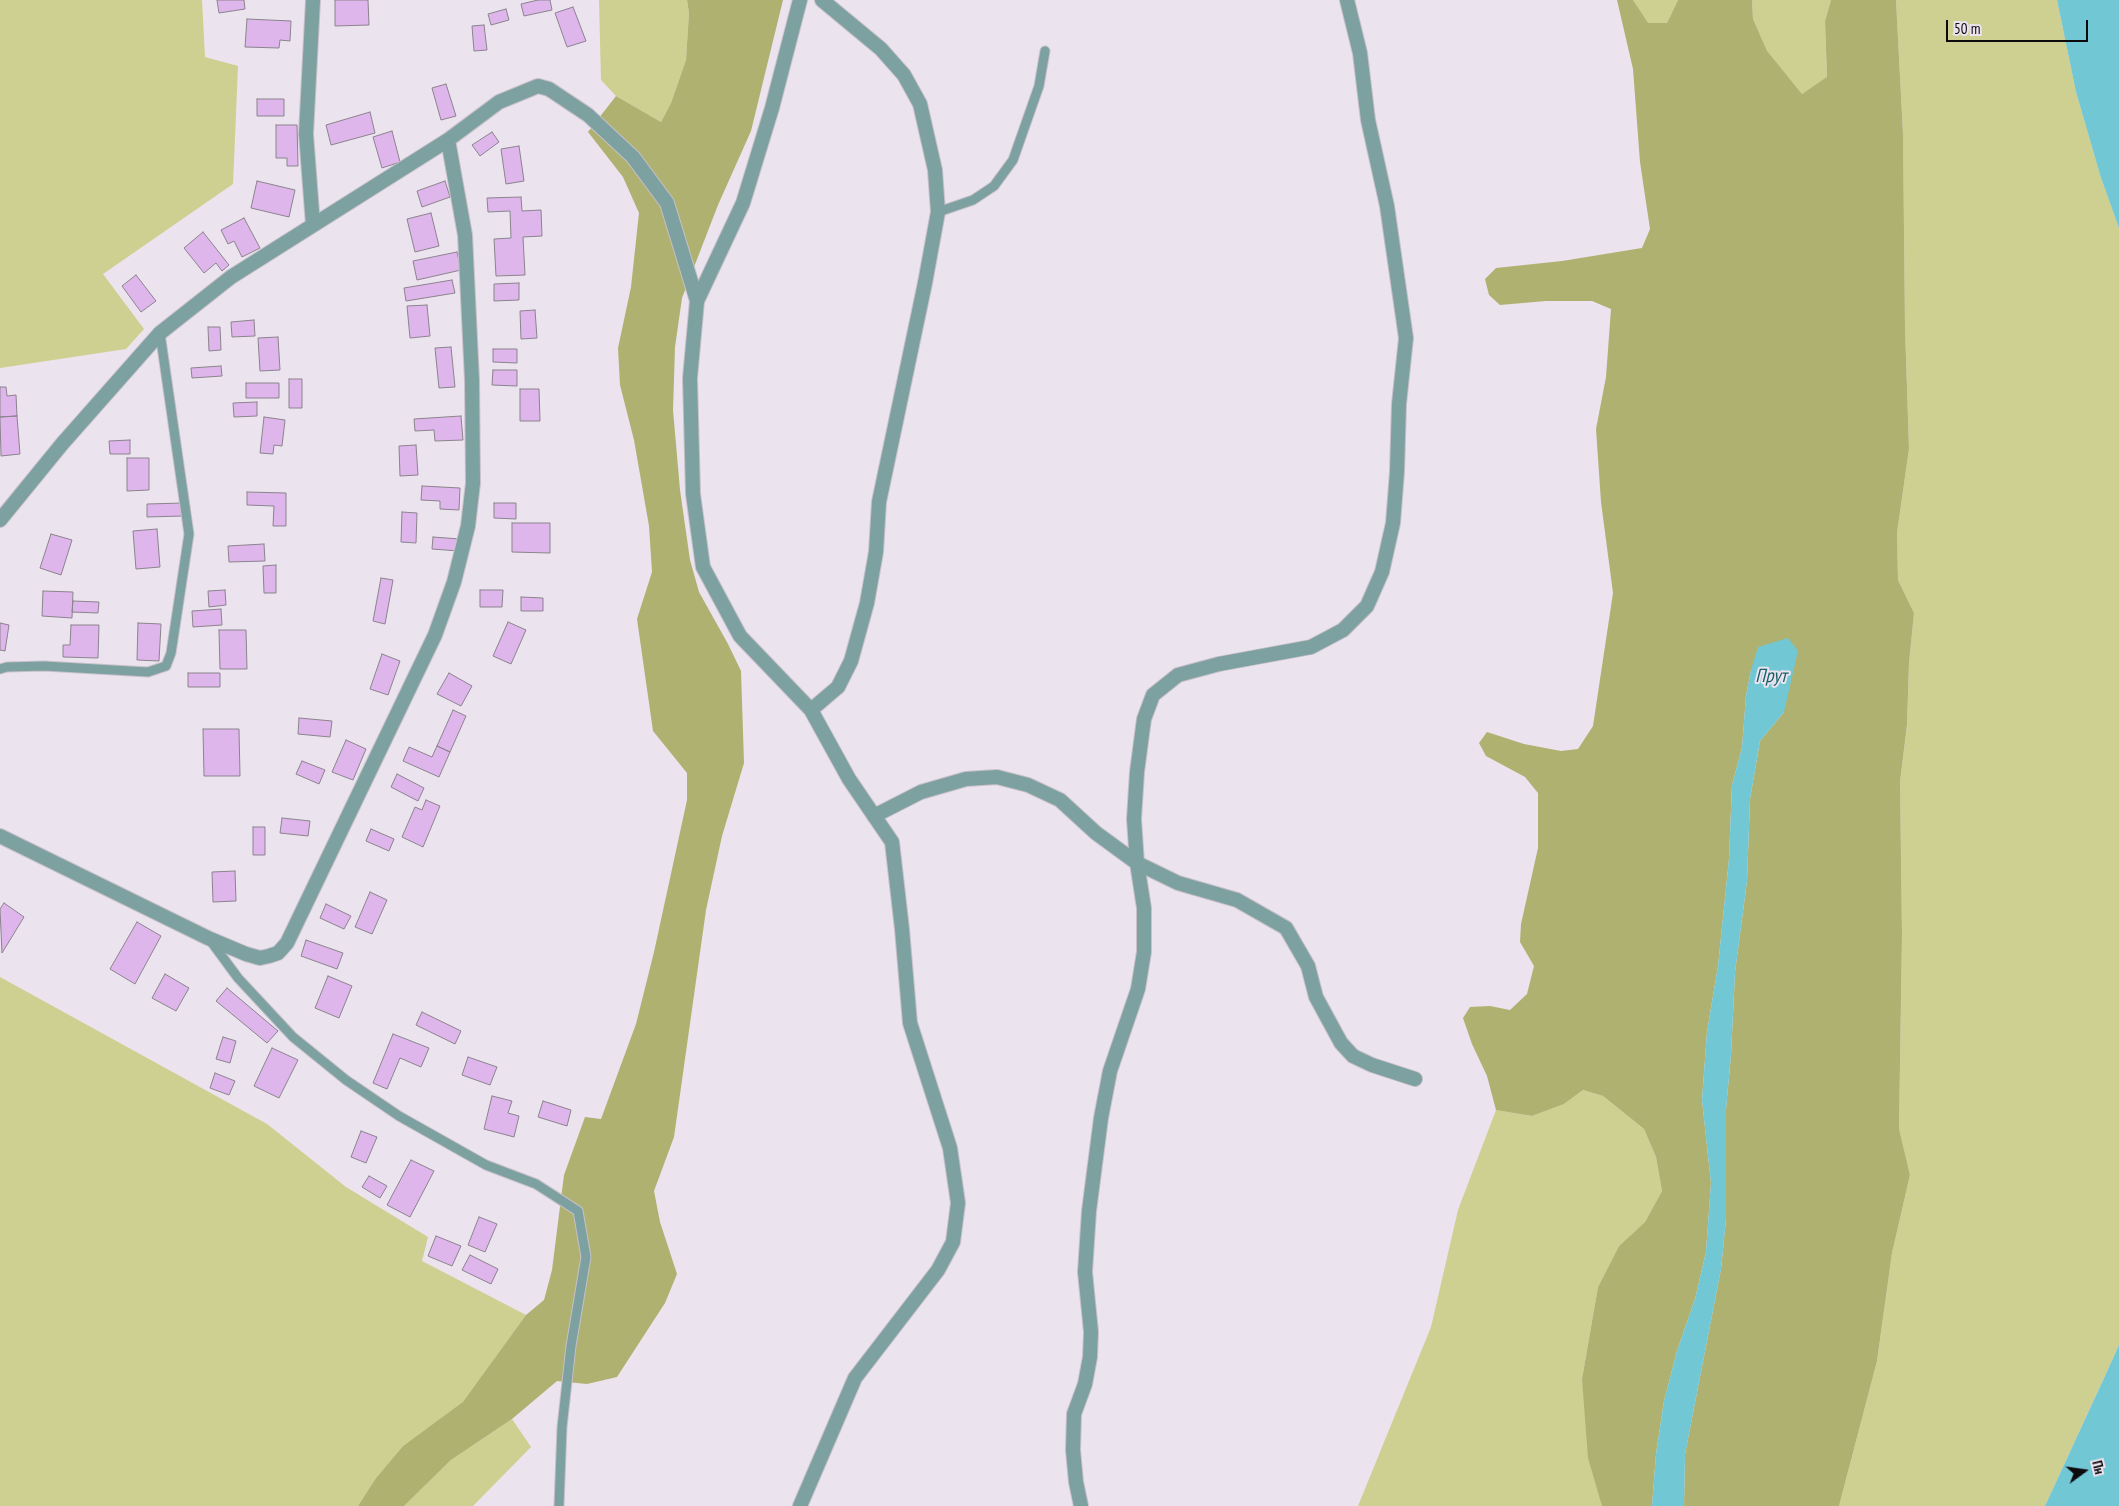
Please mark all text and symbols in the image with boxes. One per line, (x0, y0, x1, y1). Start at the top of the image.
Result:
scale bar (1949, 10, 2092, 42)
text: 50 m (1954, 19, 1980, 38)
water label: Прут (1755, 666, 1787, 688)
north arrow (2059, 1446, 2109, 1496)
text: Пн (2088, 1459, 2109, 1476)

